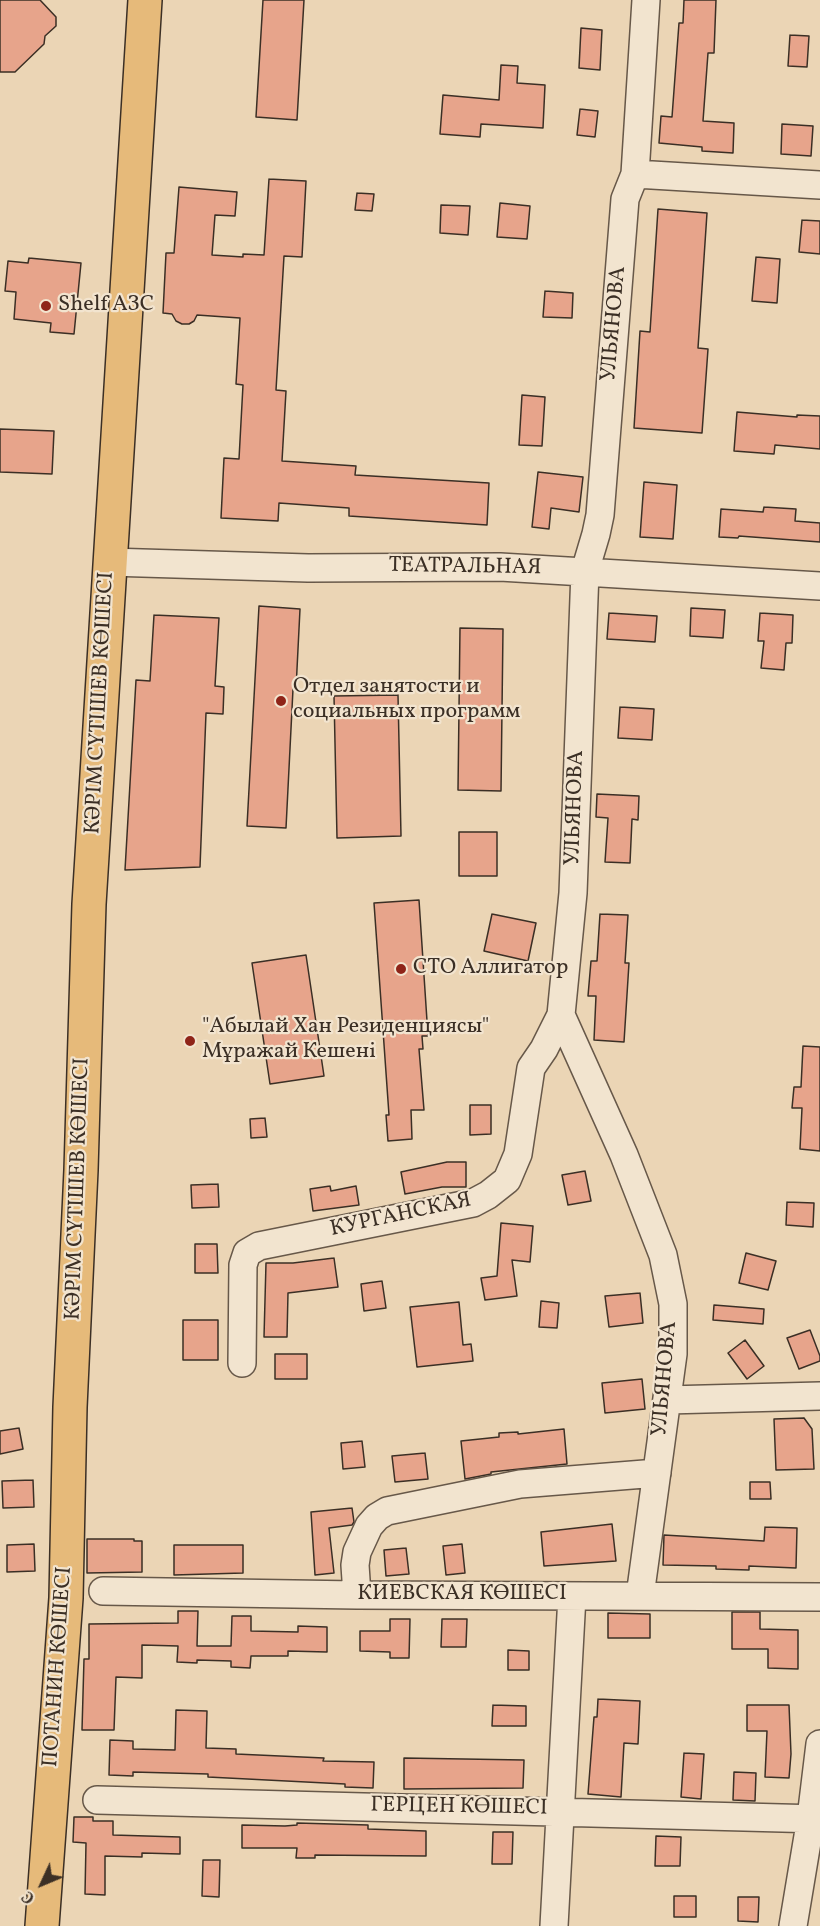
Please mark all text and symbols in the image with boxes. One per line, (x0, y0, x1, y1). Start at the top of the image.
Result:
street label: УЛЬЯНОВА (597, 265, 633, 383)
place label: Shelf АЗС (58, 293, 154, 319)
marker: Shelf АЗС (39, 299, 53, 313)
street label: ТЕАТРАЛЬНАЯ (388, 553, 542, 583)
street label: КӘРІМ СҮТІШЕВ КӨШЕСІ (81, 571, 121, 835)
place label: Отдел занятости и социальных программ (293, 675, 520, 726)
marker: Отдел занятости и социальных программ (274, 694, 288, 708)
street label: УЛЬЯНОВА (561, 750, 591, 866)
place label: СТО Аллигатор (413, 956, 568, 982)
marker: СТО Аллигатор (394, 962, 408, 976)
place label: "Абылай Хан Резиденциясы" Мұражай Кешені (202, 1015, 489, 1066)
marker: "Абылай Хан Резиденциясы" Мұражай Кешені (183, 1034, 197, 1048)
street label: КӘРІМ СҮТІШЕВ КӨШЕСІ (61, 1057, 97, 1321)
street label: КУРГАНСКАЯ (328, 1188, 474, 1244)
street label: УЛЬЯНОВА (648, 1320, 684, 1438)
street label: ПОТАНИН КӨШЕСІ (39, 1566, 79, 1768)
street label: КИЕВСКАЯ КӨШЕСІ (357, 1582, 567, 1608)
street label: ГЕРЦЕН КӨШЕСІ (370, 1793, 548, 1823)
north arrow (12, 1854, 72, 1914)
text: С (18, 1885, 41, 1908)

